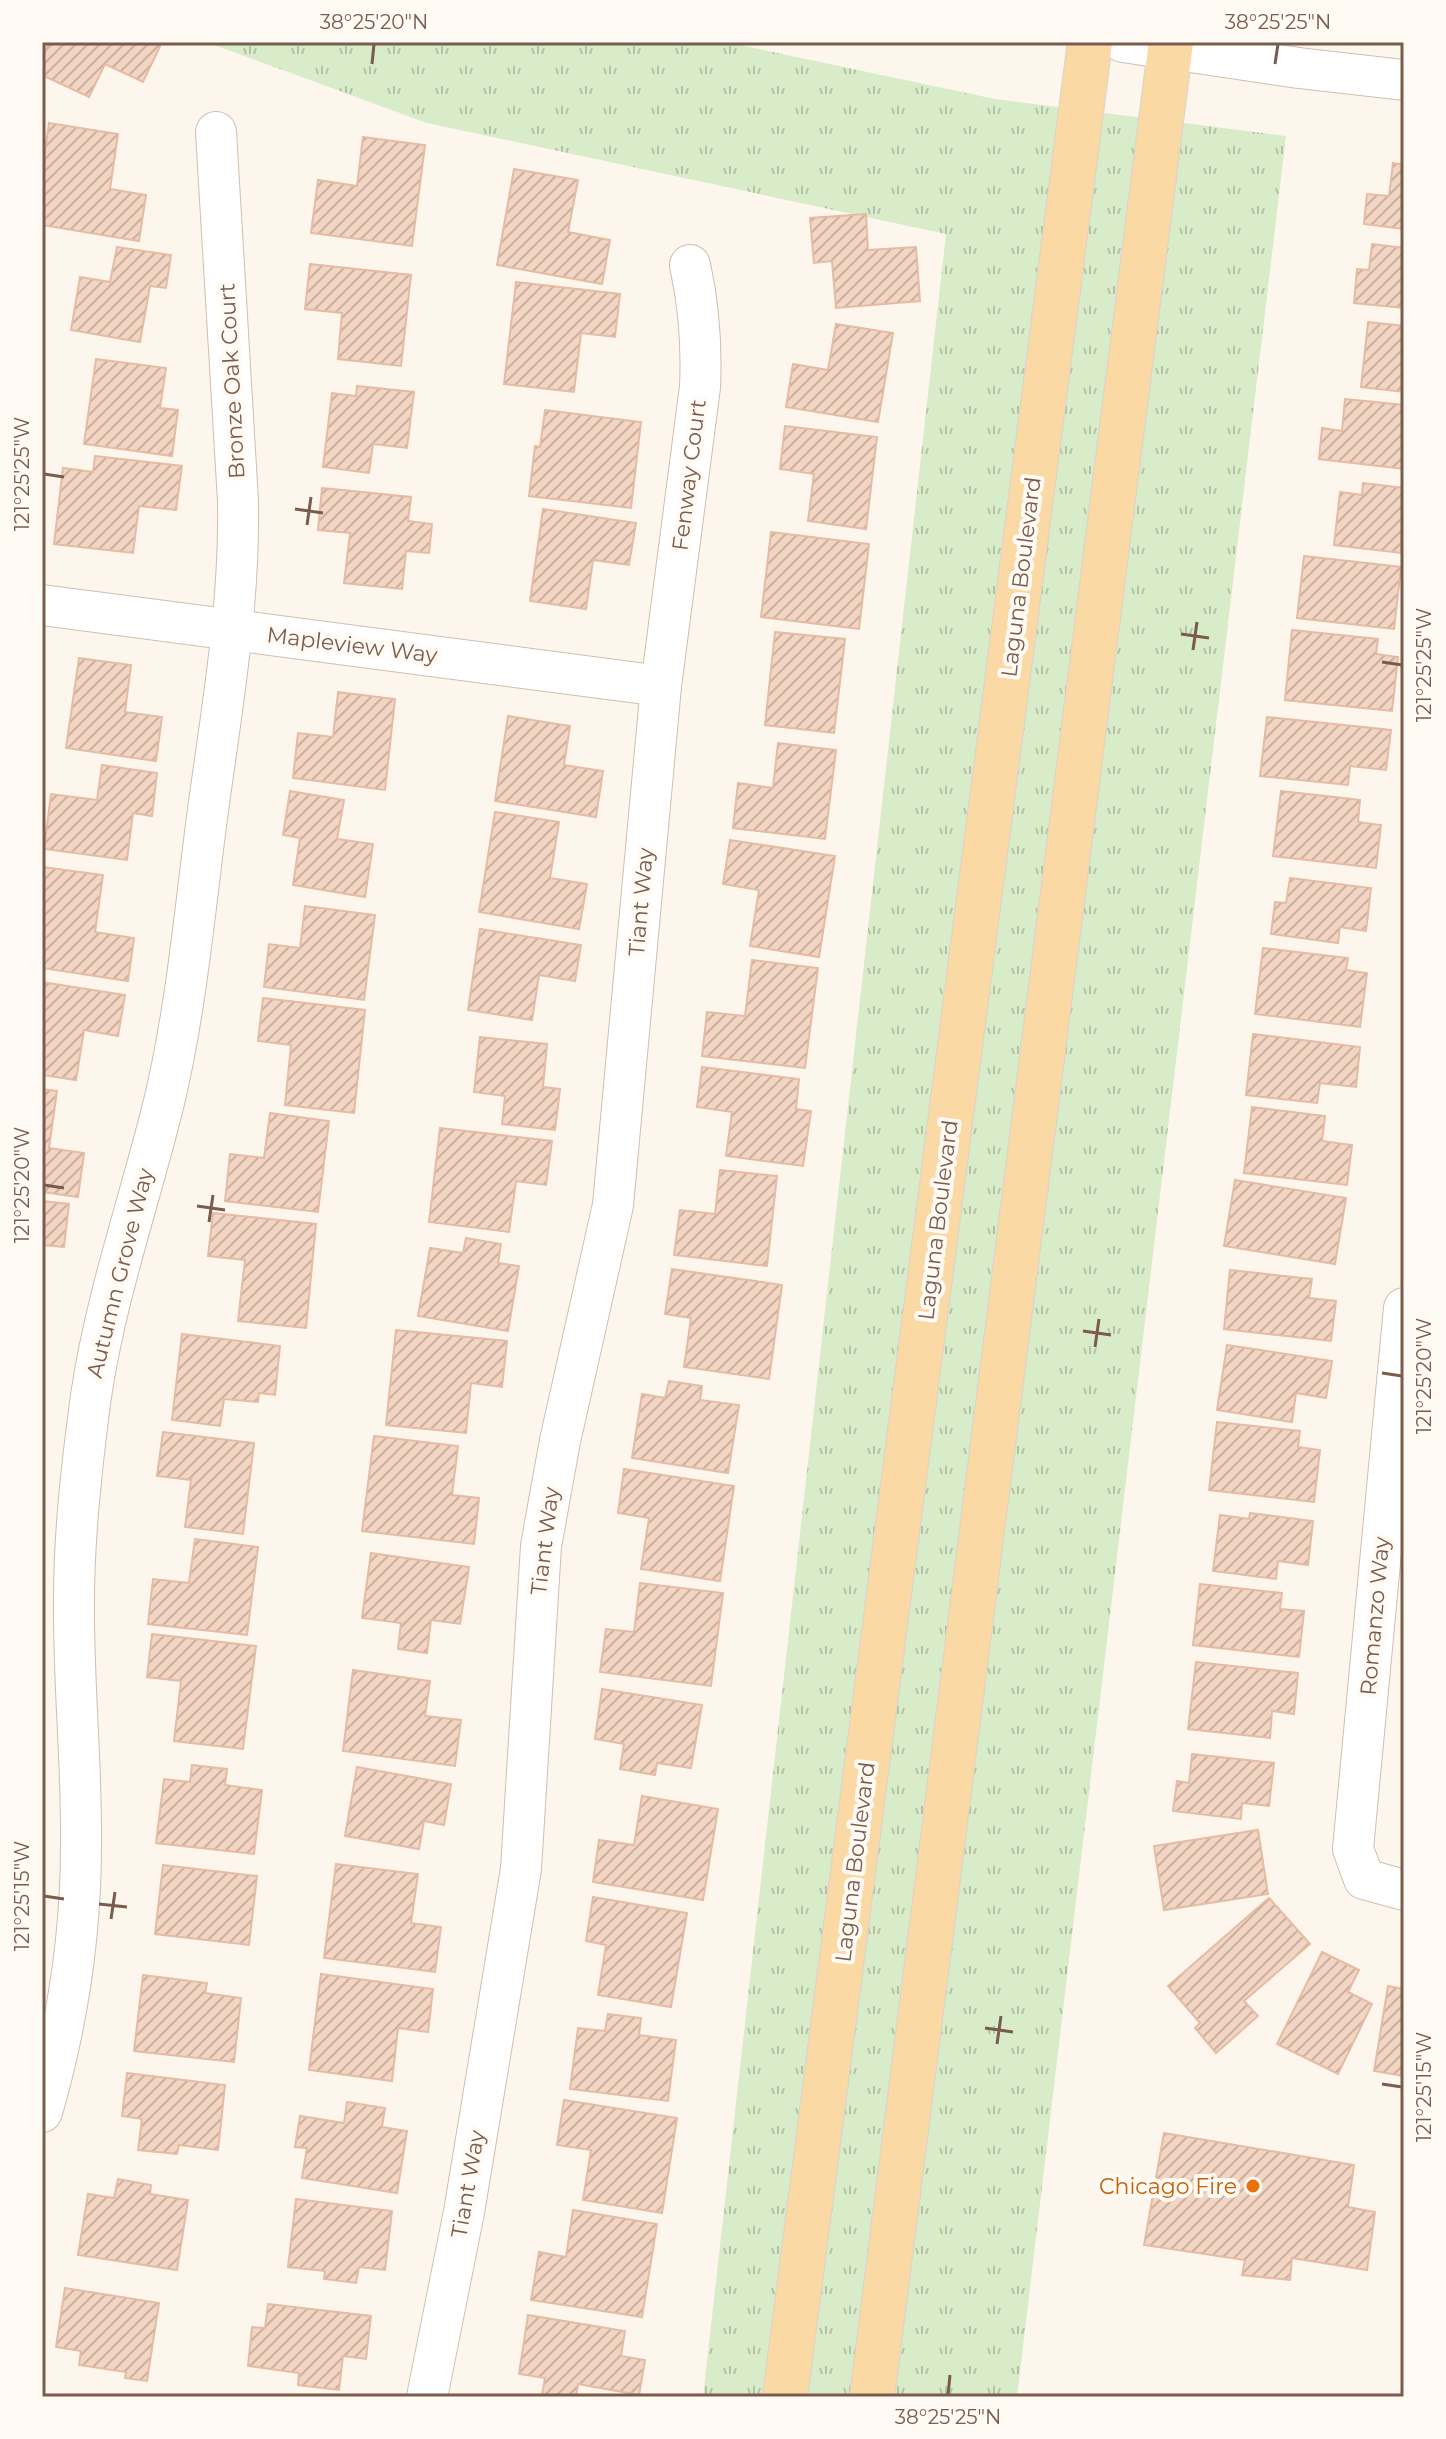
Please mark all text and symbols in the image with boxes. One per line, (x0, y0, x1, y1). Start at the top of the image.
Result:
text: 38°25'20"N (320, 10, 428, 34)
text: 38°25'25"N (1225, 10, 1331, 34)
street label: Bronze Oak Court (213, 282, 251, 480)
street label: Fenway Court (666, 398, 712, 552)
text: 121°25'25"W (10, 417, 34, 531)
street label: Laguna Boulevard (995, 475, 1047, 679)
text: 121°25'25"W (1412, 608, 1436, 722)
street label: Mapleview Way (265, 621, 439, 669)
street label: Tiant Way (623, 847, 659, 957)
street label: Laguna Boulevard (912, 1118, 964, 1322)
text: 121°25'20"W (10, 1127, 34, 1243)
street label: Autumn Grove Way (81, 1165, 159, 1381)
text: 121°25'20"W (1412, 1318, 1436, 1434)
street label: Tiant Way (525, 1485, 565, 1597)
street label: Romanzo Way (1355, 1535, 1395, 1696)
street label: Laguna Boulevard (829, 1760, 881, 1964)
text: 121°25'15"W (10, 1841, 34, 1951)
text: 121°25'15"W (1412, 2032, 1436, 2142)
street label: Tiant Way (445, 2128, 491, 2240)
place label: Chicago Fire (1099, 2173, 1237, 2200)
marker: Chicago Fire (1244, 2177, 1262, 2195)
text: 38°25'25"N (895, 2405, 1001, 2429)

